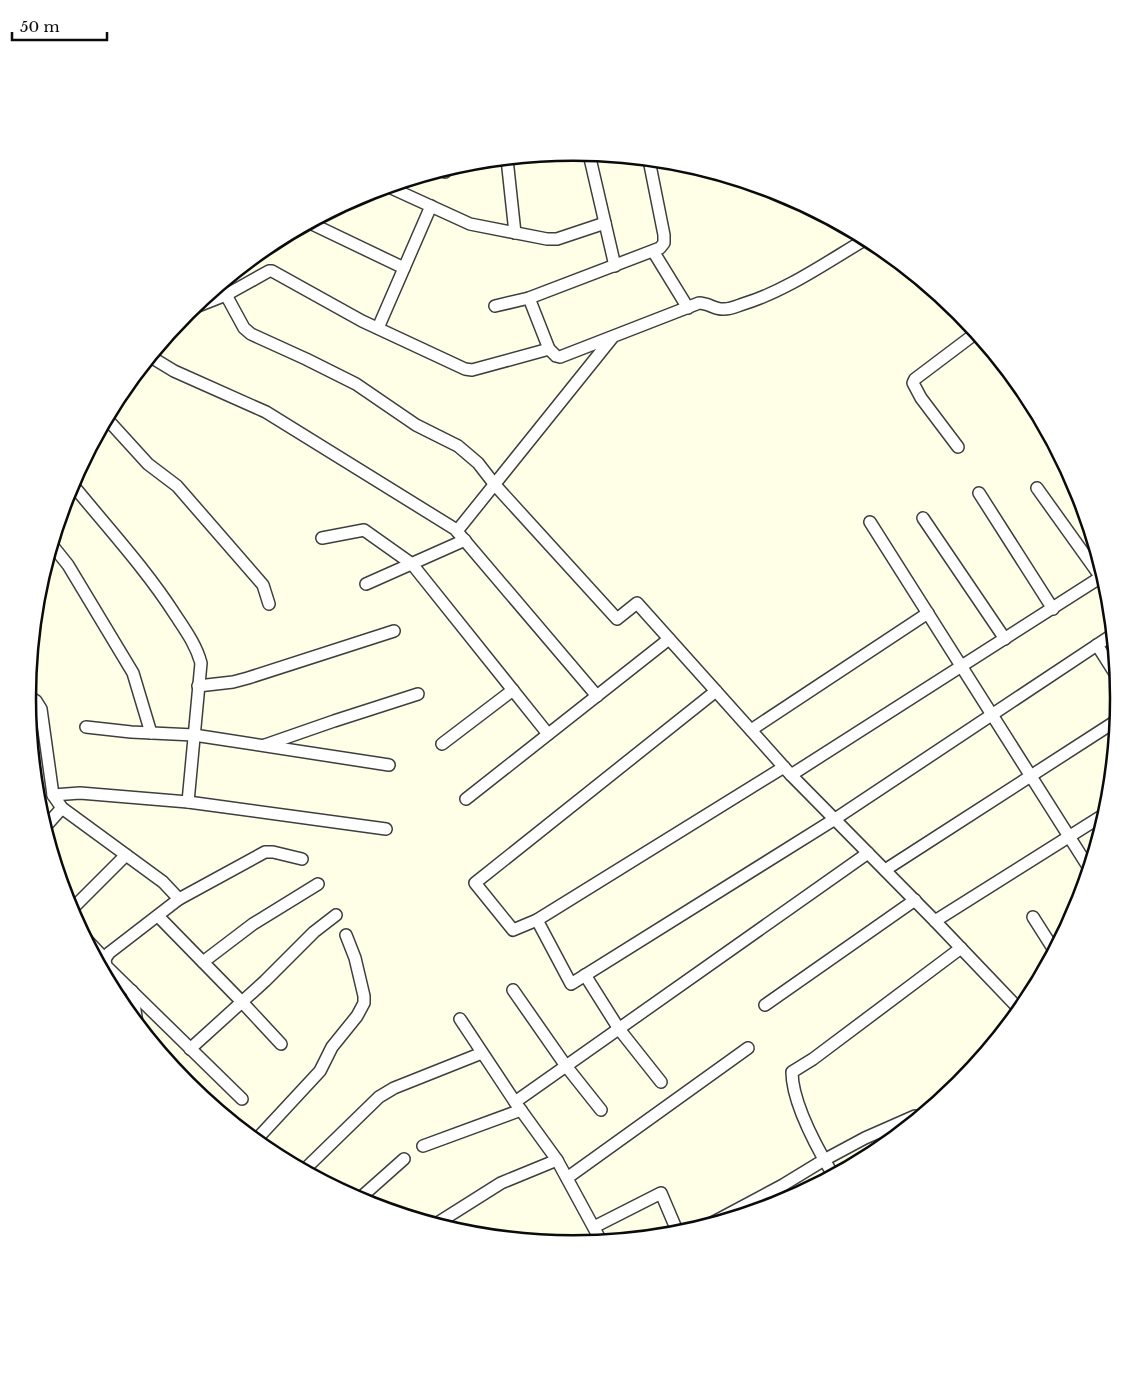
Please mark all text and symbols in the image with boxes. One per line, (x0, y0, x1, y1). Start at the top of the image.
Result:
scale bar (12, 10, 108, 42)
text: 50 m (20, 17, 60, 36)

